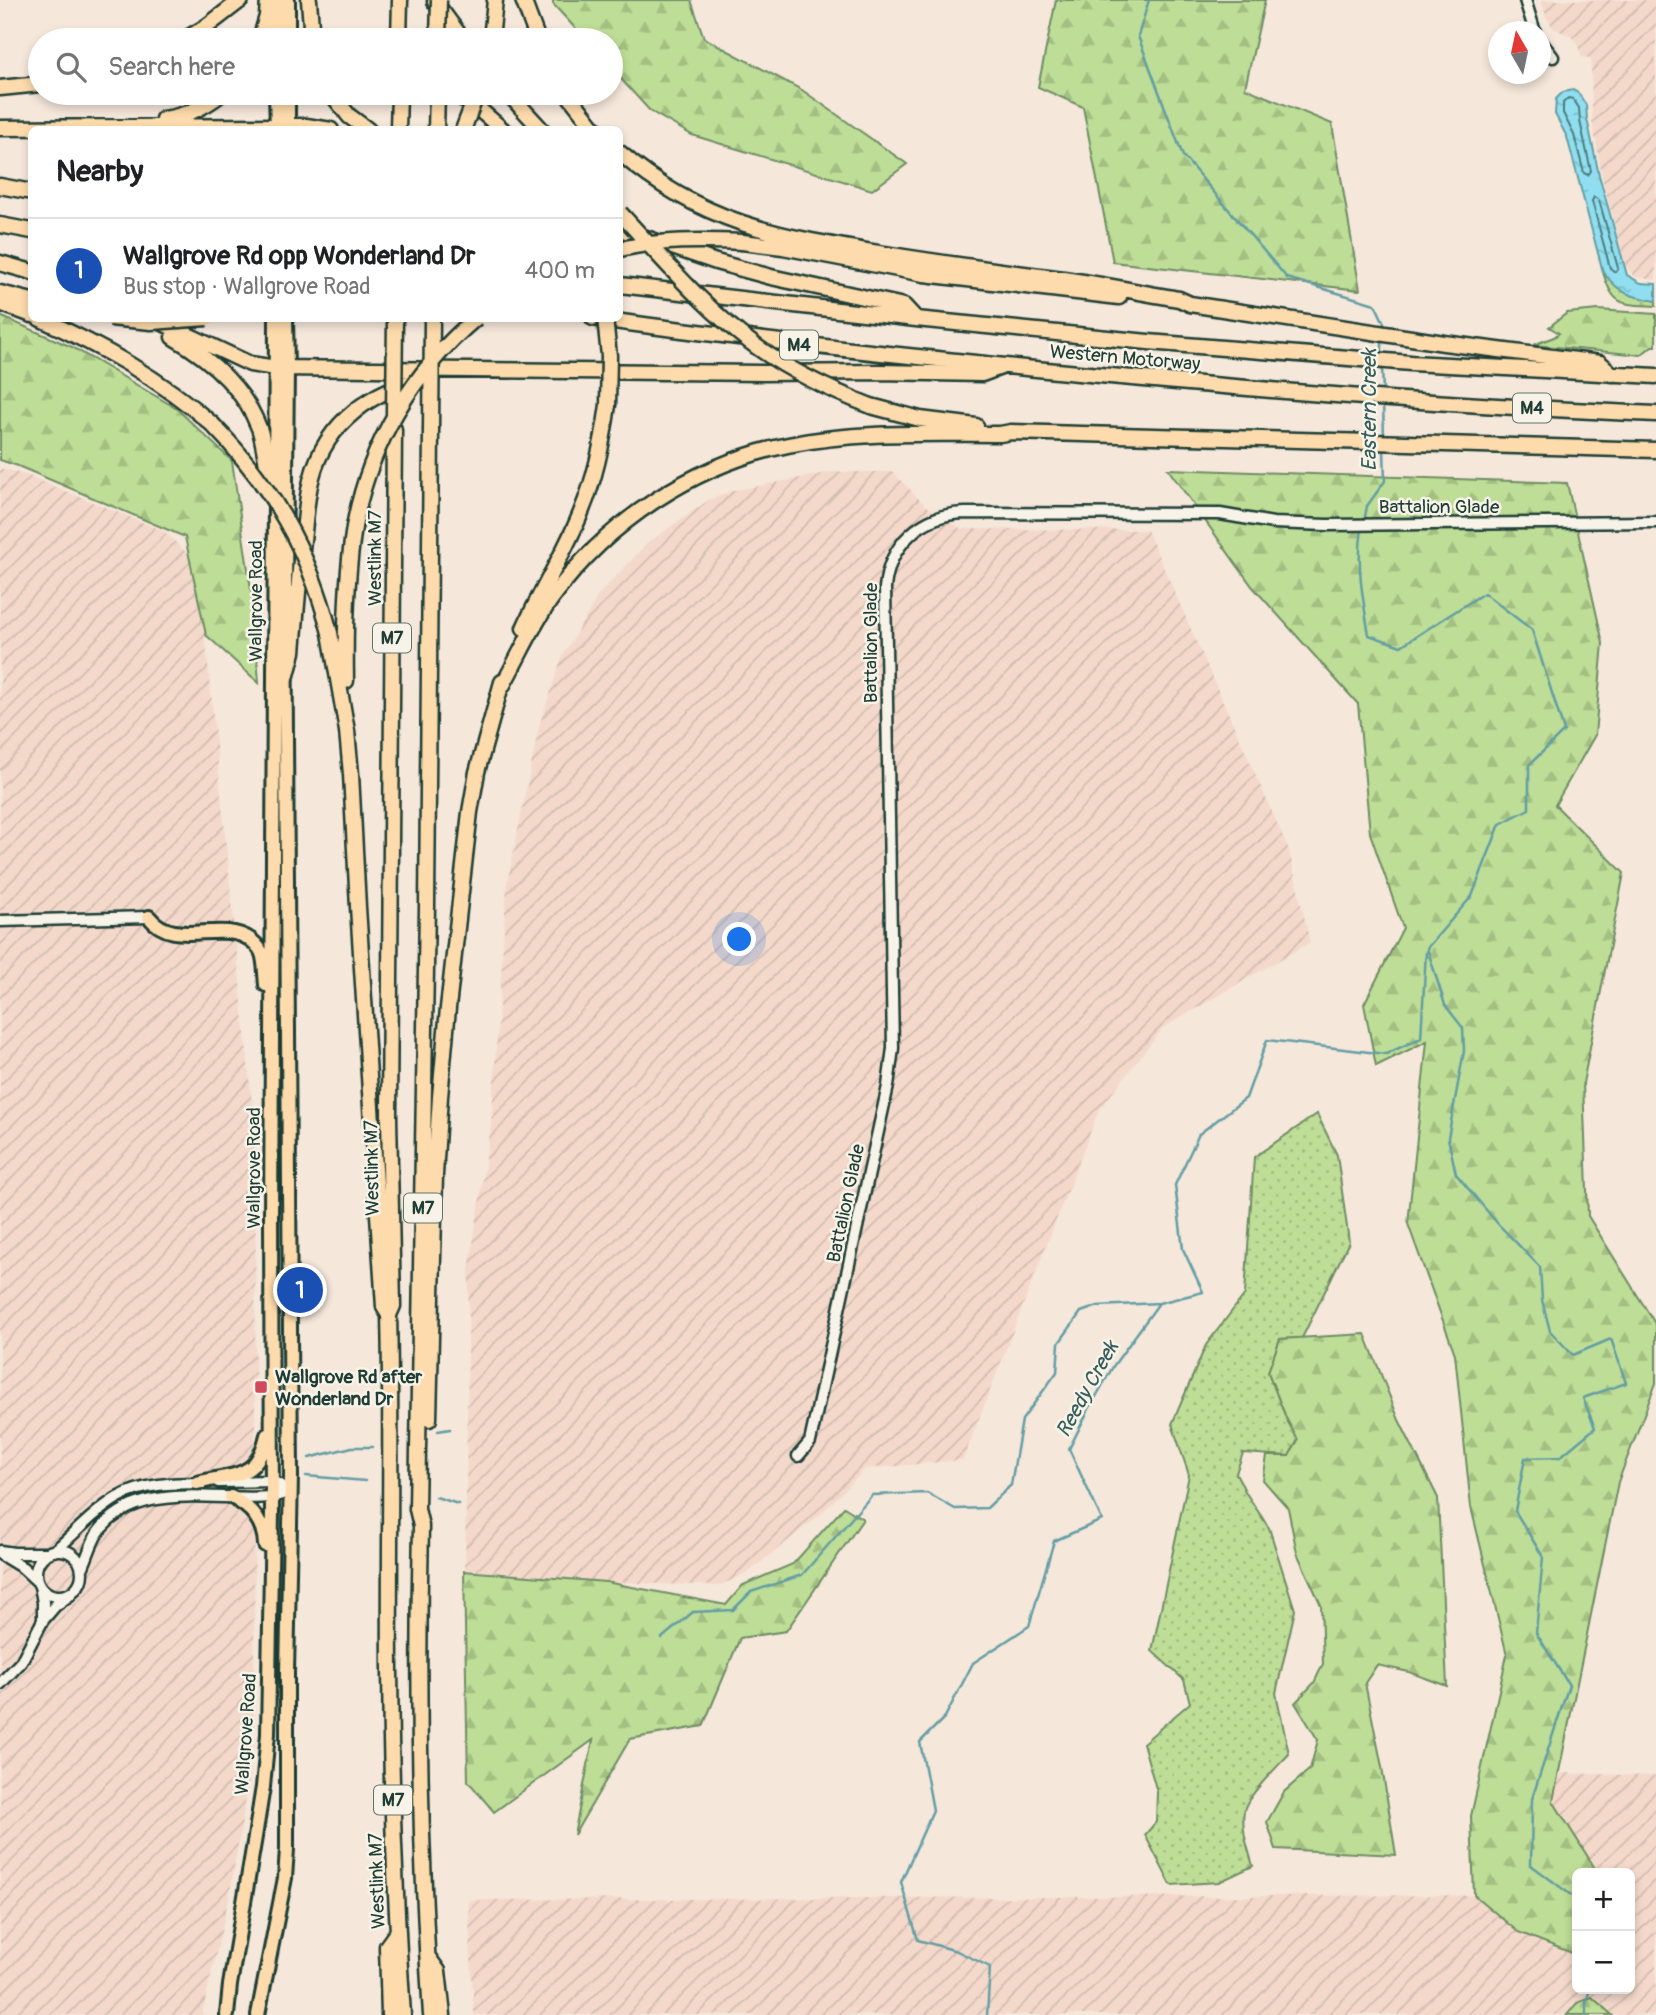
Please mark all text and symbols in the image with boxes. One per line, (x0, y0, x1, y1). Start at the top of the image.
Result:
north arrow (1488, 21, 1551, 84)
search box (28, 28, 623, 105)
icon: search (52, 48, 90, 86)
text: Search here (108, 51, 235, 83)
text: Nearby (56, 153, 143, 190)
text: Wallgrove Rd opp Wonderland Dr (123, 240, 475, 272)
text: 1 (75, 256, 84, 285)
text: 400 m (525, 256, 595, 285)
text: Bus stop · Wallgrove Road (123, 272, 371, 301)
road number: M4 (780, 330, 818, 360)
street label: Western Motorway (1049, 339, 1201, 377)
water label: Eastern Creek (1356, 347, 1383, 471)
road number: M4 (1513, 394, 1551, 422)
street label: Battalion Glade (1379, 495, 1500, 519)
street label: Westlink M7 (363, 510, 387, 606)
street label: Wallgrove Road (244, 540, 268, 662)
street label: Battalion Glade (859, 582, 883, 703)
road number: M7 (373, 624, 411, 652)
your location (722, 922, 756, 956)
street label: Wallgrove Road (242, 1107, 266, 1229)
street label: Westlink M7 (359, 1120, 385, 1216)
street label: Battalion Glade (822, 1141, 870, 1265)
road number: M7 (404, 1194, 442, 1223)
pin: 1 (277, 1264, 323, 1316)
water label: Reedy Creek (1050, 1334, 1126, 1442)
place label: Wallgrove Rd after Wonderland Dr (275, 1365, 422, 1411)
marker: Wallgrove Rd after Wonderland Dr (253, 1379, 269, 1395)
street label: Wallgrove Road (230, 1673, 262, 1796)
road number: M7 (374, 1786, 412, 1814)
street label: Westlink M7 (363, 1833, 391, 1929)
map controls (1572, 1868, 1635, 1994)
button: + (1572, 1868, 1635, 1931)
button: − (1572, 1931, 1635, 1994)

